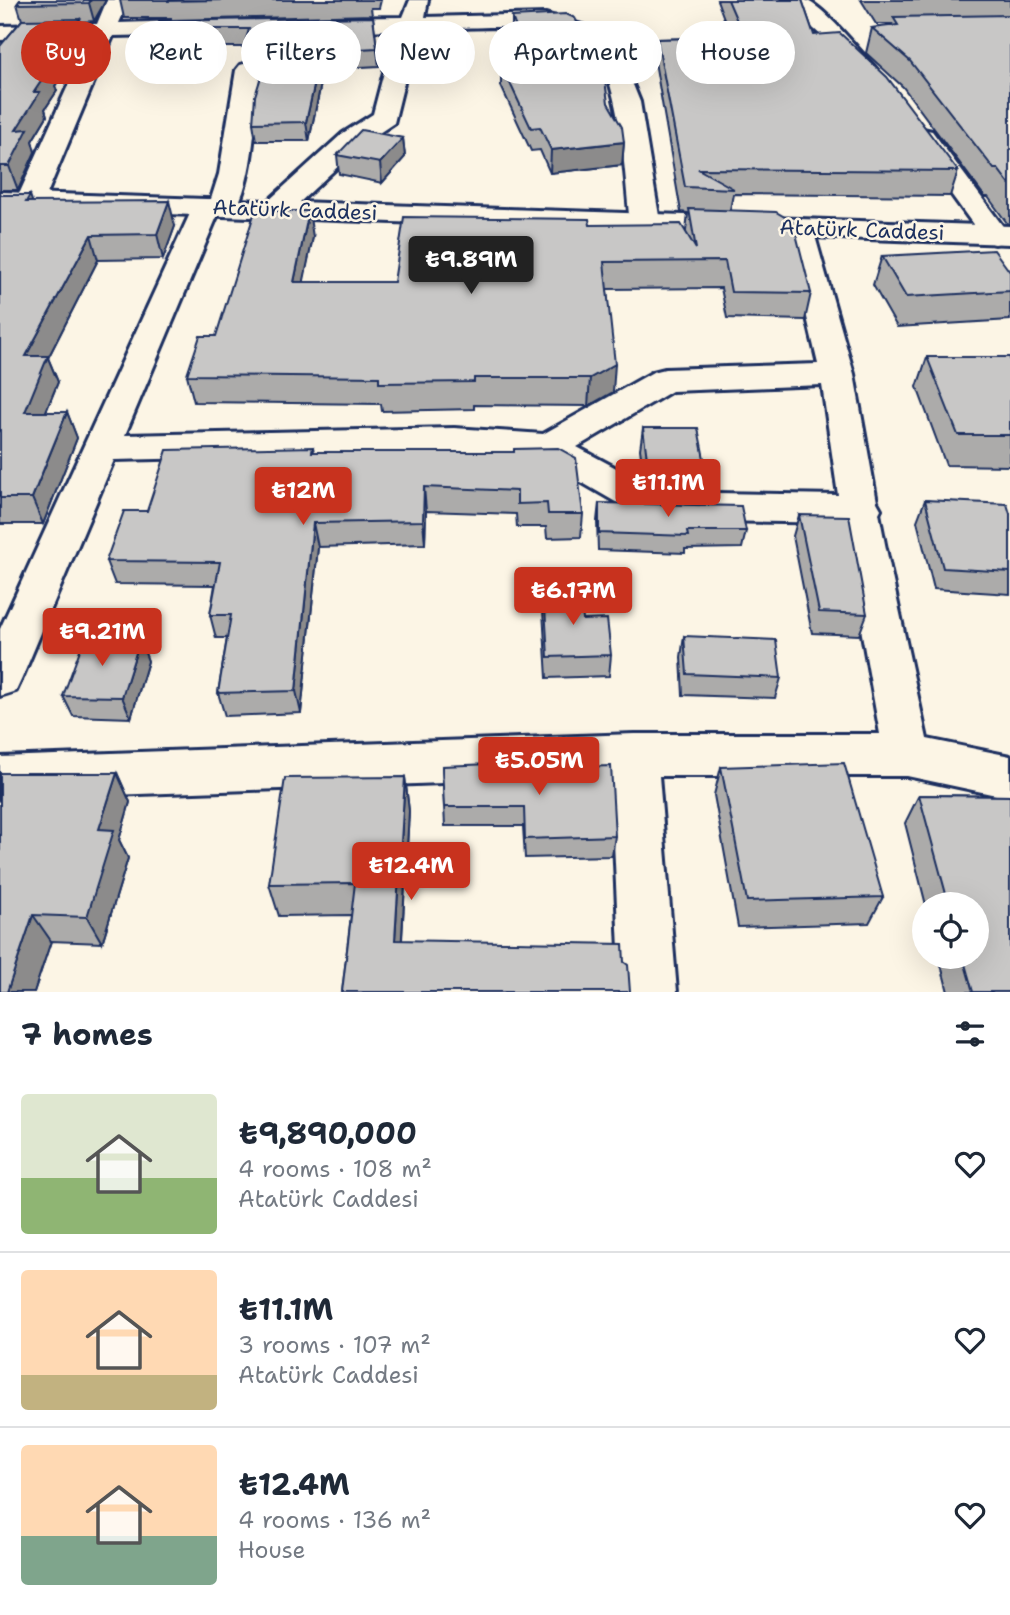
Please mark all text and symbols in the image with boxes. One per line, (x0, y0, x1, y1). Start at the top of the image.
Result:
chip: Buy (21, 21, 111, 84)
chip: Rent (125, 21, 227, 84)
chip: Filters (241, 21, 361, 84)
chip: New (375, 21, 475, 84)
chip: Apartment (489, 21, 662, 84)
chip: House (676, 21, 795, 84)
street label: Atatürk Caddesi (212, 193, 378, 227)
street label: Atatürk Caddesi (779, 213, 945, 247)
pin: ₺9.89M (414, 236, 528, 296)
text: ₺9.89M (425, 244, 517, 274)
pin: ₺11.1M (611, 460, 725, 519)
text: ₺11.1M (631, 467, 705, 497)
pin: ₺12M (262, 468, 344, 527)
text: ₺12M (271, 475, 335, 505)
pin: ₺6.17M (516, 568, 630, 627)
text: ₺6.17M (530, 575, 616, 605)
pin: ₺9.21M (45, 608, 159, 668)
text: ₺9.21M (59, 616, 145, 646)
pin: ₺5.05M (482, 738, 596, 797)
text: ₺5.05M (494, 745, 584, 775)
pin: ₺12.4M (354, 842, 468, 902)
text: ₺12.4M (368, 850, 454, 880)
map controls (912, 892, 989, 969)
button: locate (912, 892, 989, 969)
text: 7 homes (21, 1014, 153, 1055)
icon: filters (951, 1015, 989, 1053)
text: ₺9,890,000 (238, 1113, 417, 1154)
icon: home (77, 1122, 161, 1206)
icon: heart (951, 1145, 989, 1183)
text: 4 rooms · 108 m² (238, 1154, 432, 1184)
text: Atatürk Caddesi (238, 1184, 419, 1214)
text: ₺11.1M (238, 1289, 333, 1330)
icon: home (77, 1298, 161, 1382)
icon: heart (951, 1321, 989, 1359)
text: 3 rooms · 107 m² (238, 1330, 431, 1360)
text: Atatürk Caddesi (238, 1360, 419, 1390)
text: ₺12.4M (238, 1464, 350, 1505)
icon: home (77, 1473, 161, 1557)
icon: heart (951, 1496, 989, 1534)
text: 4 rooms · 136 m² (238, 1505, 431, 1535)
text: House (238, 1535, 306, 1565)

